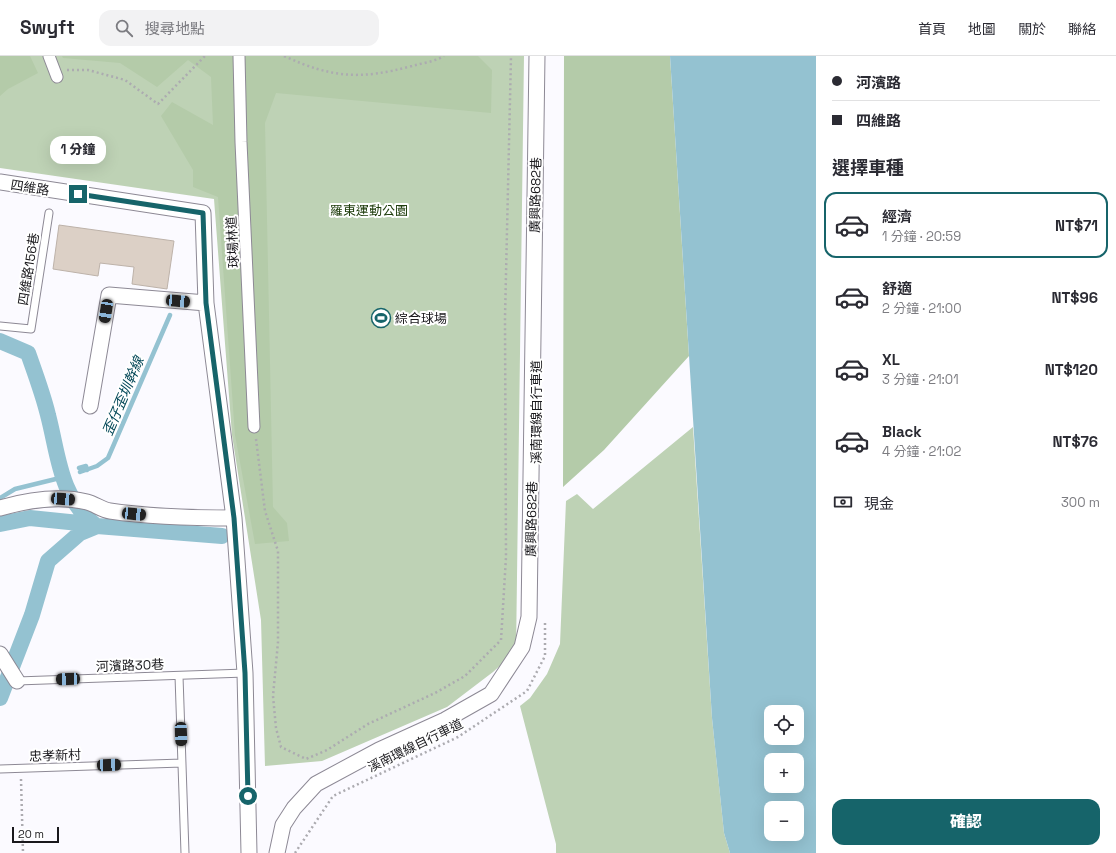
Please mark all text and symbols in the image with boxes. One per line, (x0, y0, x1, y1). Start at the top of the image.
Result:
search box (99, 10, 379, 46)
text: Swyft (20, 15, 75, 40)
icon: search (113, 17, 135, 39)
text: 搜尋地點 (145, 19, 205, 38)
text: 首頁 (918, 20, 946, 38)
text: 地圖 (968, 20, 996, 38)
text: 關於 (1018, 20, 1046, 38)
text: 聯絡 (1068, 20, 1096, 38)
text: 河濱路 (856, 73, 901, 92)
text: 四維路 (856, 111, 901, 130)
callout: 1 分鐘 (50, 136, 106, 164)
text: 1 分鐘 (60, 141, 96, 158)
text: 選擇車種 (832, 156, 904, 179)
street label: 廣興路682巷 (526, 157, 545, 233)
street label: 四維路 (9, 176, 51, 199)
route end (69, 185, 87, 203)
park label: 羅東運動公園 (330, 202, 408, 219)
icon: car (834, 207, 870, 243)
text: 經濟 (882, 207, 912, 226)
street label: 球場林道 (223, 216, 242, 268)
text: NT$71 (1055, 216, 1098, 235)
text: 1 分鐘 · 20:59 (882, 228, 961, 245)
street label: 四維路156巷 (14, 232, 43, 307)
icon: car (834, 279, 870, 315)
text: 舒適 (882, 279, 912, 298)
text: NT$96 (1051, 288, 1098, 307)
car (166, 294, 190, 308)
car (98, 298, 114, 324)
text: 2 分鐘 · 21:00 (882, 300, 962, 317)
sports icon: 綜合球場 (370, 307, 392, 329)
place label: 綜合球場 (395, 310, 447, 327)
text: XL (882, 350, 900, 369)
icon: car (834, 351, 870, 387)
water label: 歪仔歪圳幹線 (98, 352, 148, 438)
street label: 溪南環線自行車道 (528, 360, 545, 464)
text: NT$120 (1045, 360, 1098, 379)
text: 3 分鐘 · 21:01 (882, 371, 959, 388)
text: Black (882, 422, 922, 441)
icon: car (834, 423, 870, 459)
text: NT$76 (1053, 432, 1098, 451)
text: 4 分鐘 · 21:02 (882, 443, 961, 460)
street label: 廣興路682巷 (522, 481, 541, 557)
icon: cash (832, 491, 854, 513)
car (51, 492, 75, 506)
text: 現金 (864, 494, 894, 513)
text: 300 m (1061, 494, 1100, 511)
car (121, 507, 147, 521)
street label: 河濱路30巷 (96, 656, 164, 675)
car (56, 673, 80, 685)
map controls (764, 705, 804, 841)
button: locate (764, 705, 804, 745)
street label: 溪南環線自行車道 (365, 715, 466, 776)
car (175, 722, 187, 746)
street label: 忠孝新村 (29, 746, 81, 765)
button: + (764, 753, 804, 793)
car (97, 759, 121, 771)
route start (239, 787, 257, 805)
button: 確認 (832, 799, 1100, 845)
button: − (764, 801, 804, 841)
scale bar (12, 825, 59, 844)
text: 20 m (18, 827, 44, 841)

